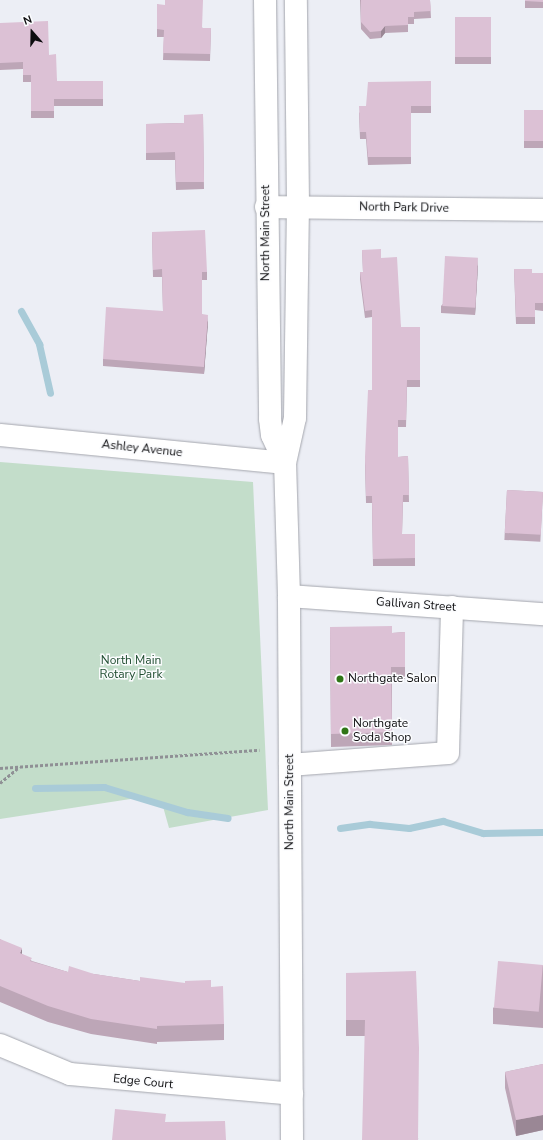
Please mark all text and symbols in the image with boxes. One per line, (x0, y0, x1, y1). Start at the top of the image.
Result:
north arrow (12, 12, 52, 52)
text: N (21, 12, 34, 29)
street label: North Main Street (259, 185, 273, 281)
street label: North Park Drive (359, 200, 449, 216)
street label: Ashley Avenue (101, 438, 183, 460)
street label: Gallivan Street (376, 595, 456, 615)
park label: North Main Rotary Park (100, 654, 162, 682)
place label: Northgate Salon (348, 672, 437, 686)
marker: Northgate Salon (335, 674, 345, 684)
place label: Northgate Soda Shop (353, 717, 411, 745)
marker: Northgate Soda Shop (340, 726, 350, 736)
street label: North Main Street (283, 754, 297, 850)
street label: Edge Court (112, 1072, 174, 1092)

